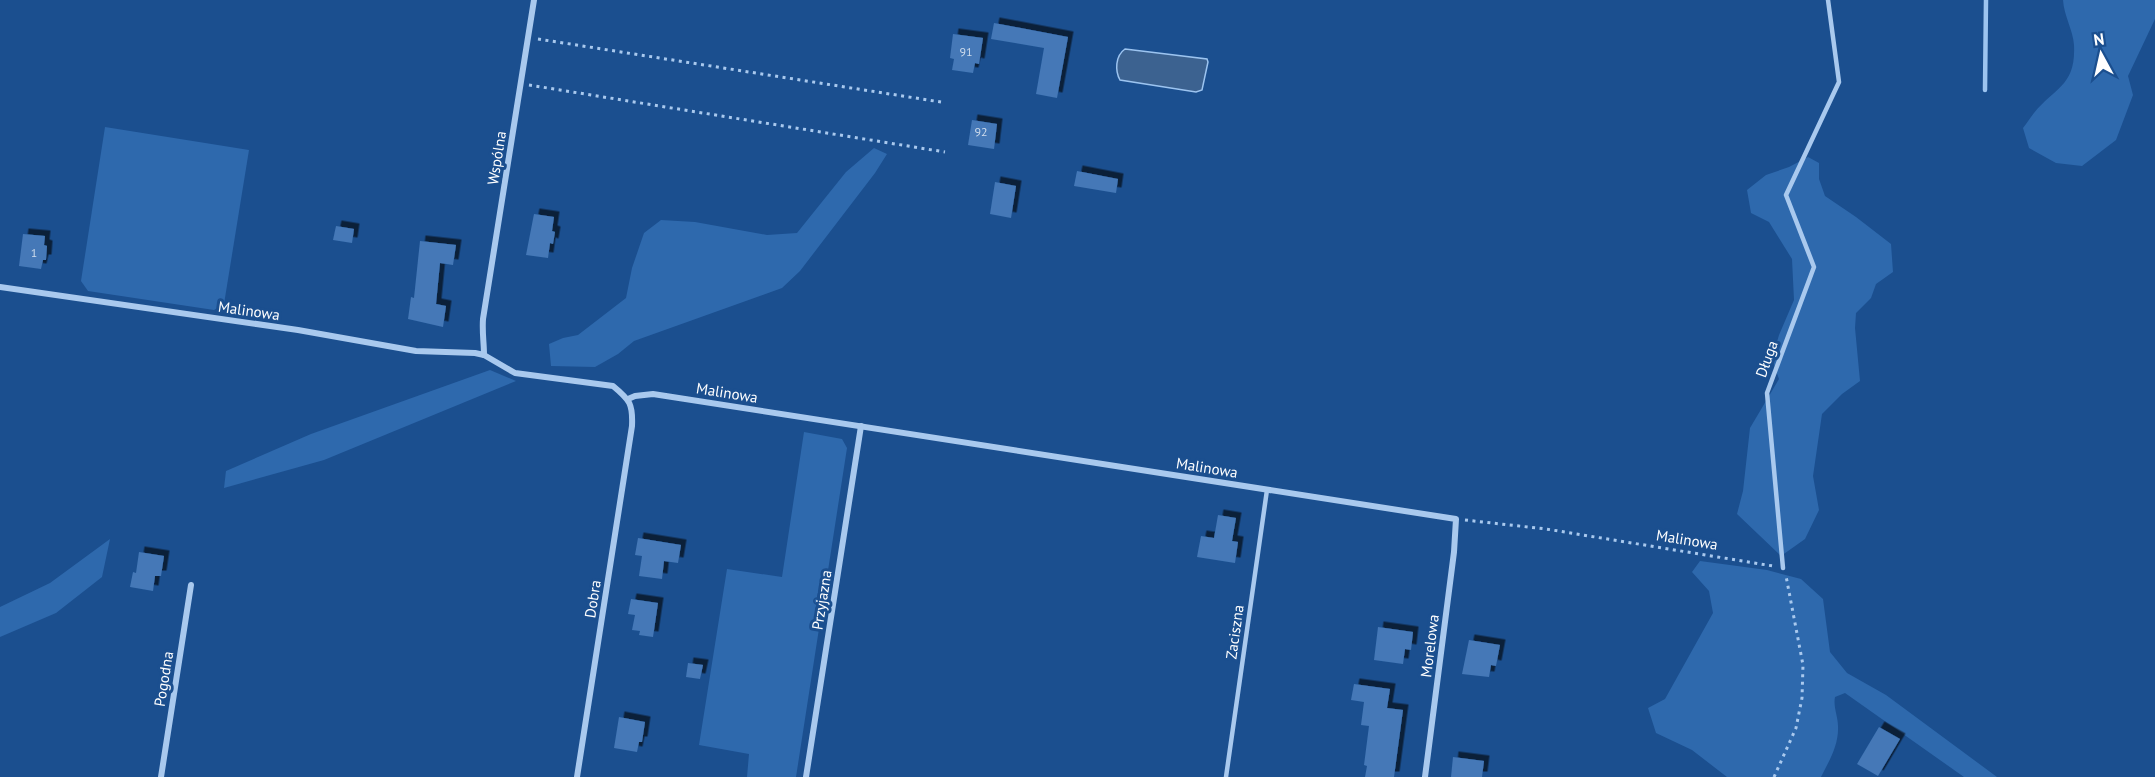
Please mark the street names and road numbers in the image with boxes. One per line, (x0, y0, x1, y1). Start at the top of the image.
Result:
street label: Wspólna (483, 130, 510, 186)
street label: Malinowa (217, 297, 281, 324)
street label: Długa (1751, 338, 1782, 380)
street label: Malinowa (695, 378, 759, 407)
street label: Malinowa (1175, 453, 1239, 482)
street label: Malinowa (1655, 525, 1719, 554)
street label: Przyjazna (807, 569, 836, 631)
street label: Dobra (580, 578, 605, 619)
street label: Zaciszna (1221, 603, 1248, 660)
street label: Morelowa (1416, 613, 1443, 679)
street label: Pogodna (150, 650, 177, 708)

